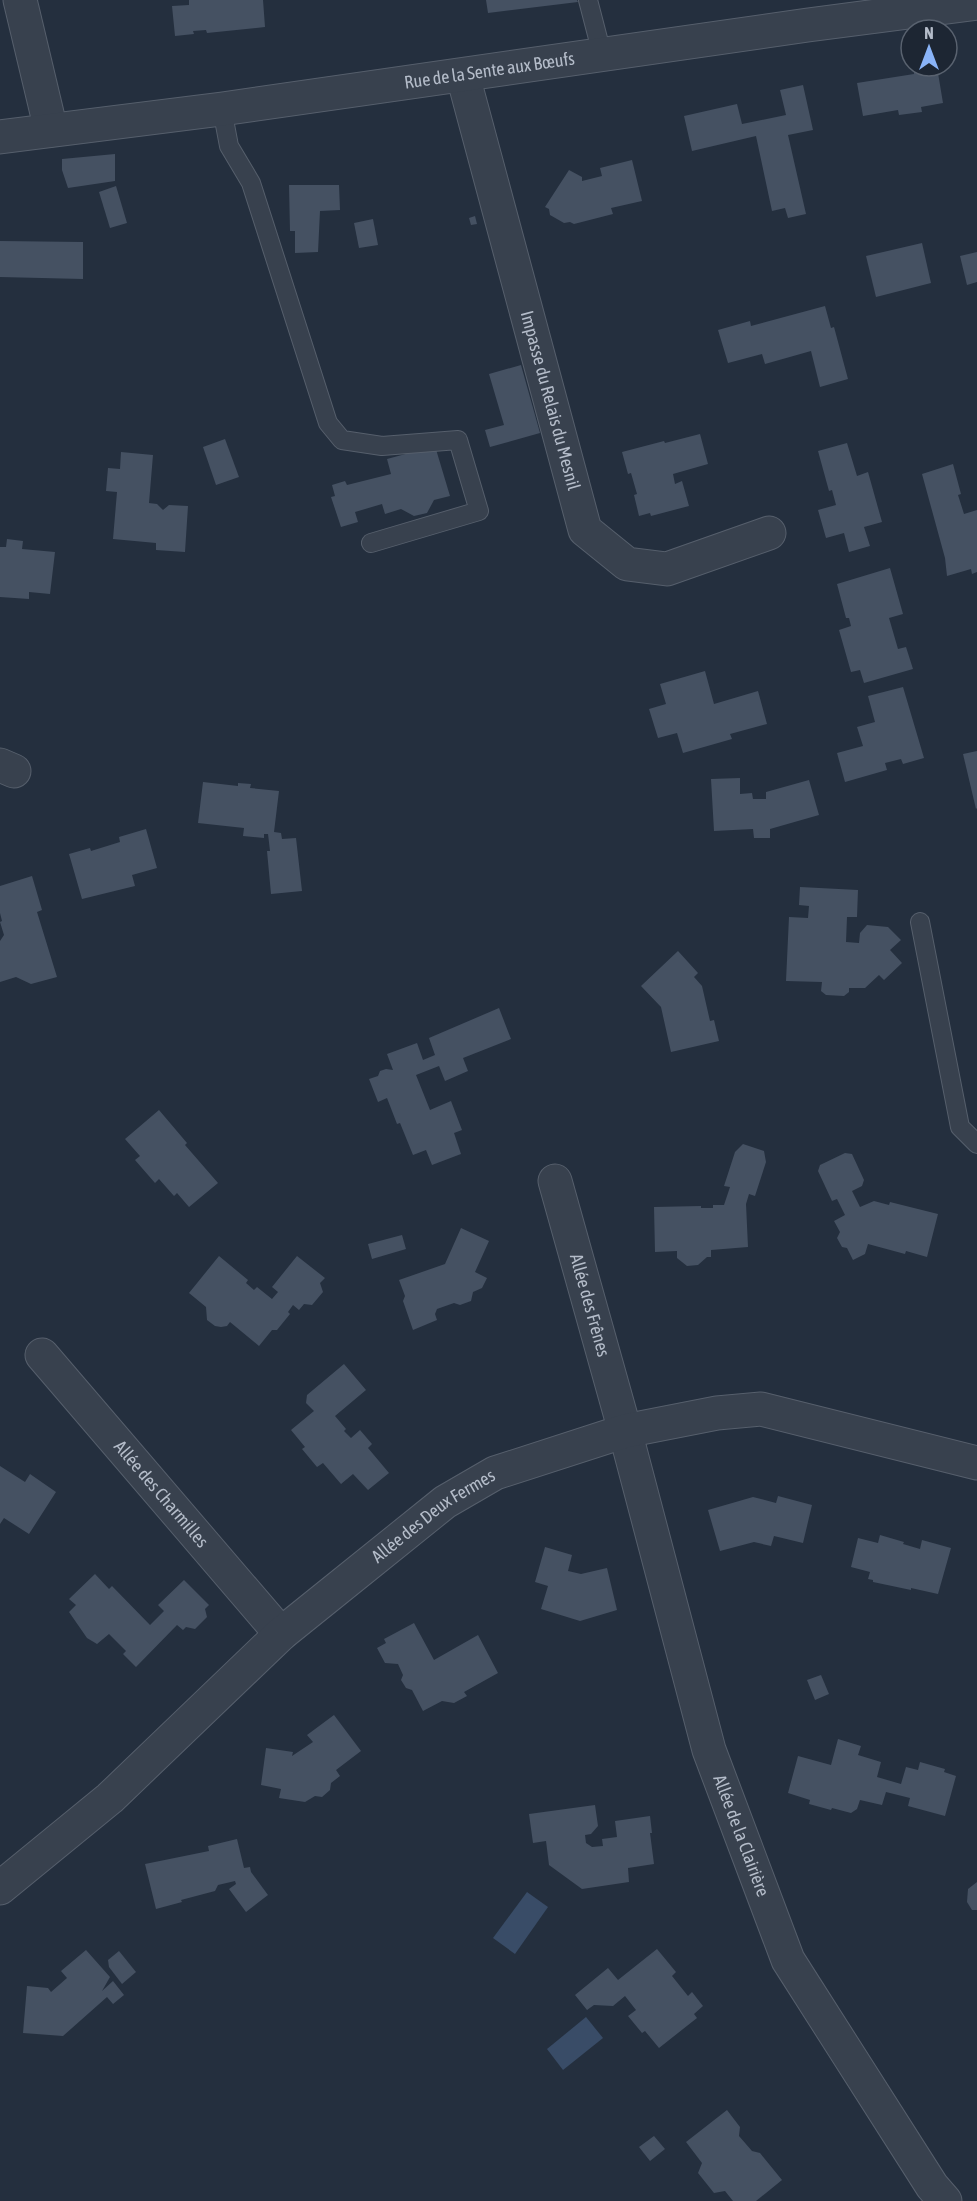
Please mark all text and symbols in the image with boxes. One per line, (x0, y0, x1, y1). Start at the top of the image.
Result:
north arrow (899, 18, 959, 78)
text: N (924, 24, 934, 42)
street label: Rue de la Sente aux Bœufs (403, 48, 576, 93)
street label: Impasse du Relais du Mesnil (517, 308, 585, 493)
street label: Allée des Frênes (566, 1251, 615, 1359)
street label: Allée des Charmilles (110, 1436, 213, 1551)
street label: Allée des Deux Fermes (367, 1464, 498, 1567)
street label: Allée de la Clairière (709, 1772, 774, 1899)

